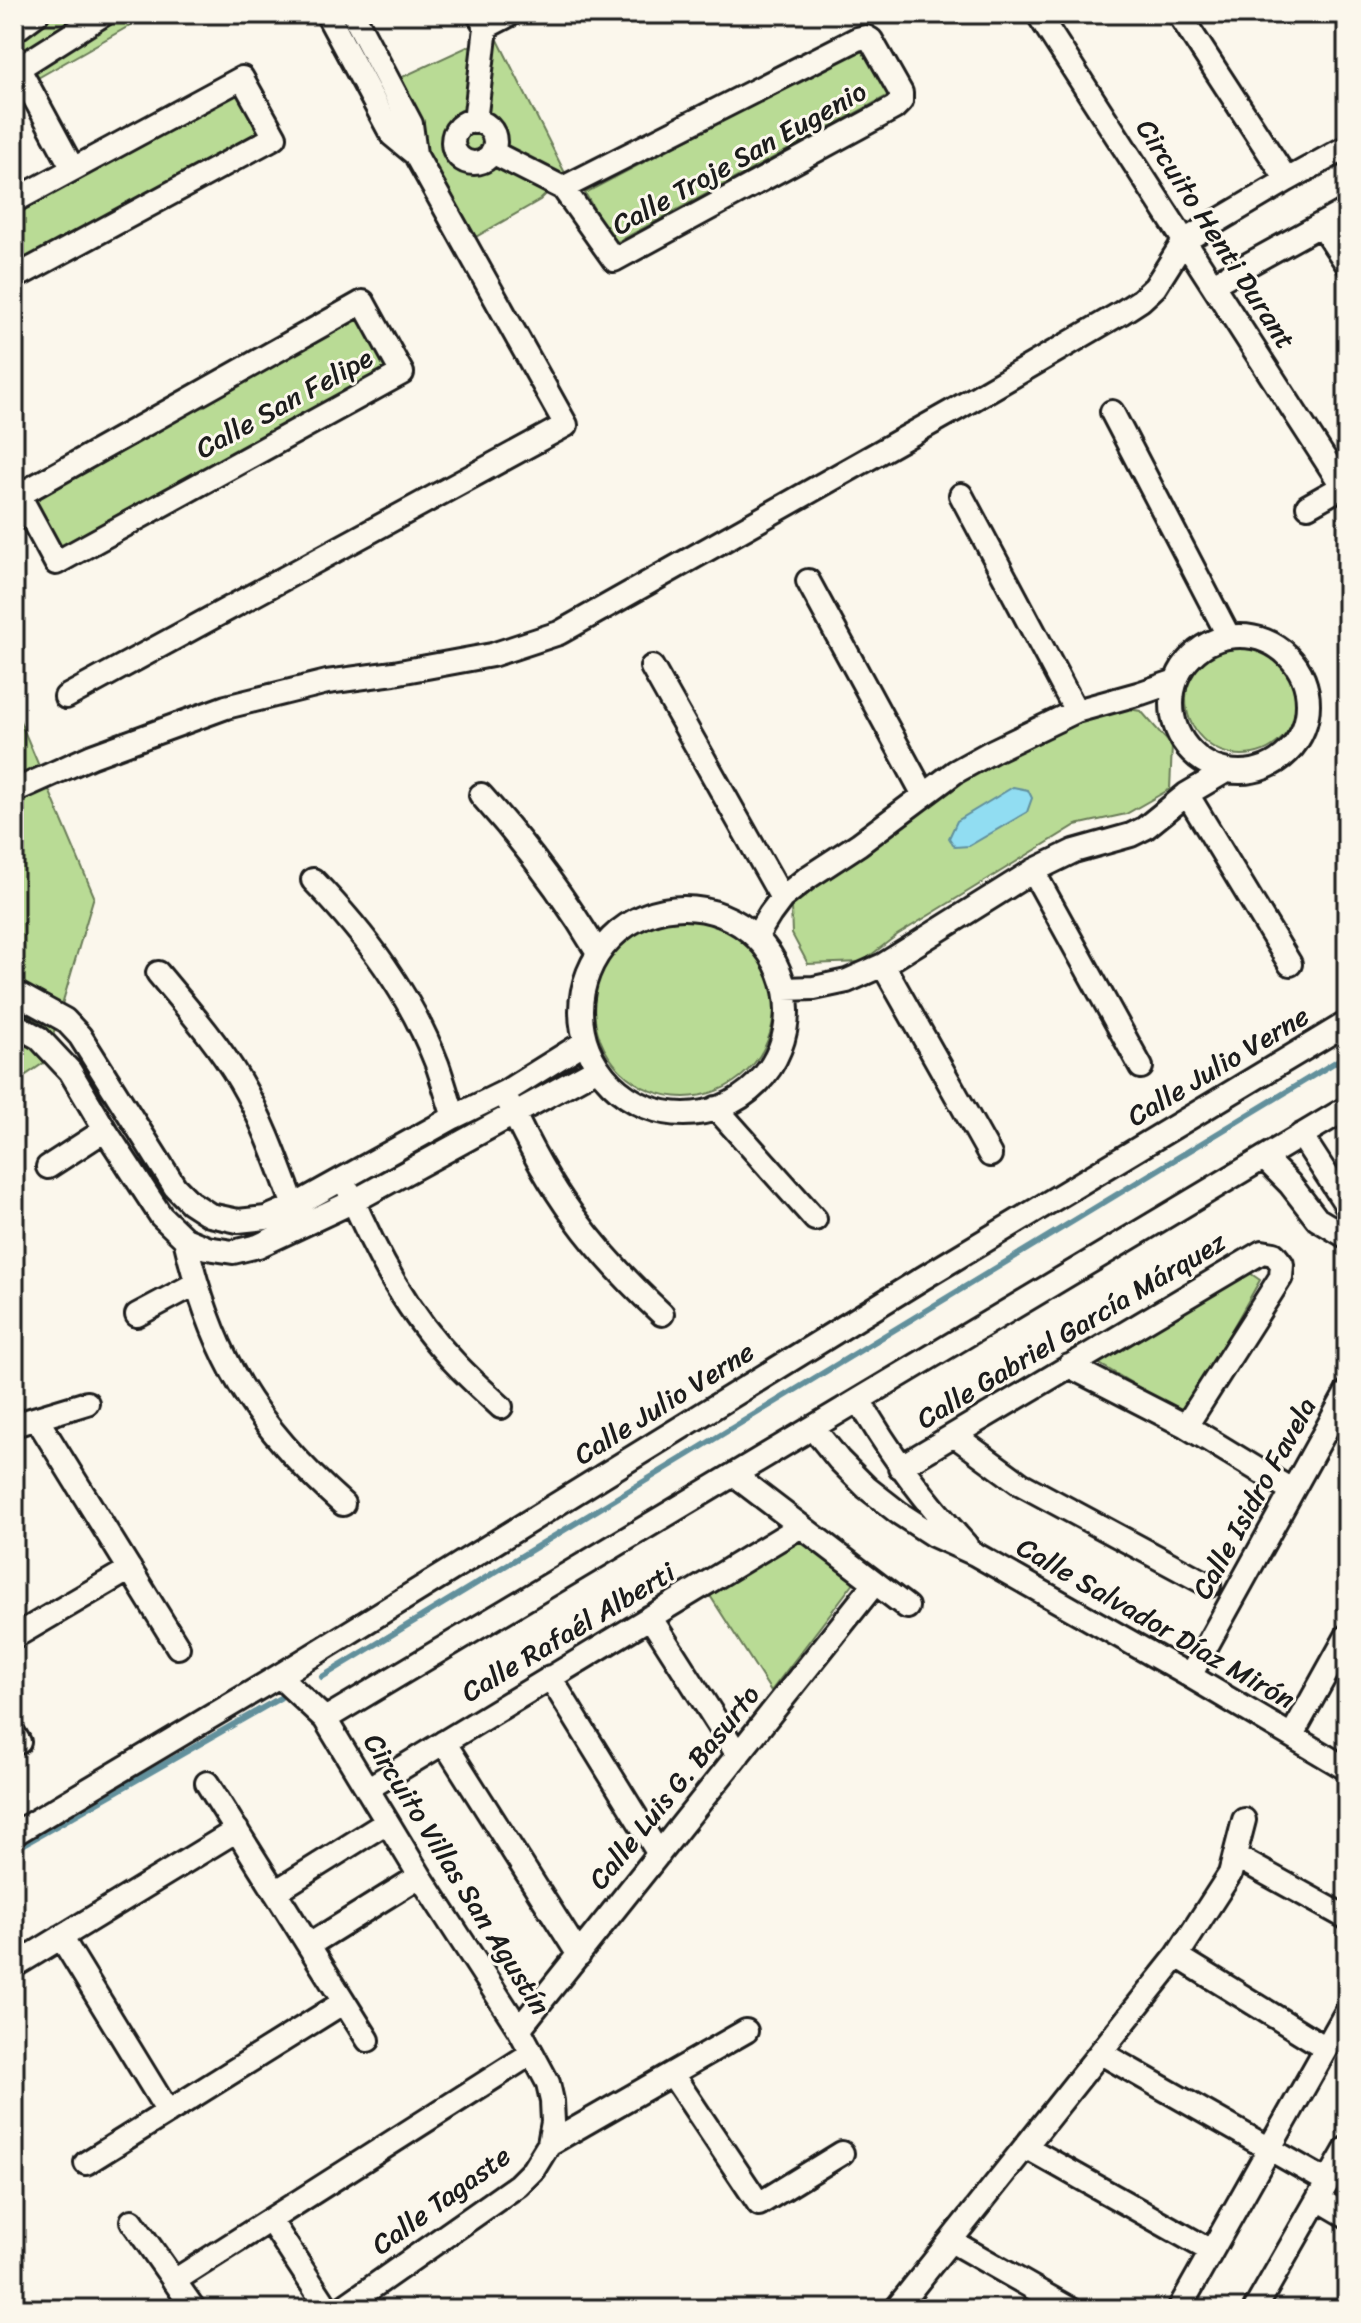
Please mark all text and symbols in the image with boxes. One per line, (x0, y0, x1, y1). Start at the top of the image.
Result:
street label: Calle Troje San Eugenio (602, 67, 876, 249)
street label: Circuito Henti Durant (1123, 109, 1309, 359)
street label: Calle San Felipe (186, 334, 382, 472)
street label: Calle Julio Verne (1117, 992, 1319, 1140)
street label: Calle Gabriel García Márquez (907, 1217, 1236, 1442)
street label: Calle Julio Verne (564, 1328, 764, 1478)
street label: Calle Isidro Favela (1178, 1388, 1330, 1608)
street label: Calle Salvador Díaz Mirón (1007, 1523, 1305, 1723)
street label: Calle Rafaél Alberti (451, 1548, 686, 1716)
street label: Calle Luis G. Basurto (575, 1673, 773, 1901)
street label: Circuito Villas San Agustín (350, 1723, 564, 2025)
street label: Calle Tagaste (361, 2132, 521, 2268)

